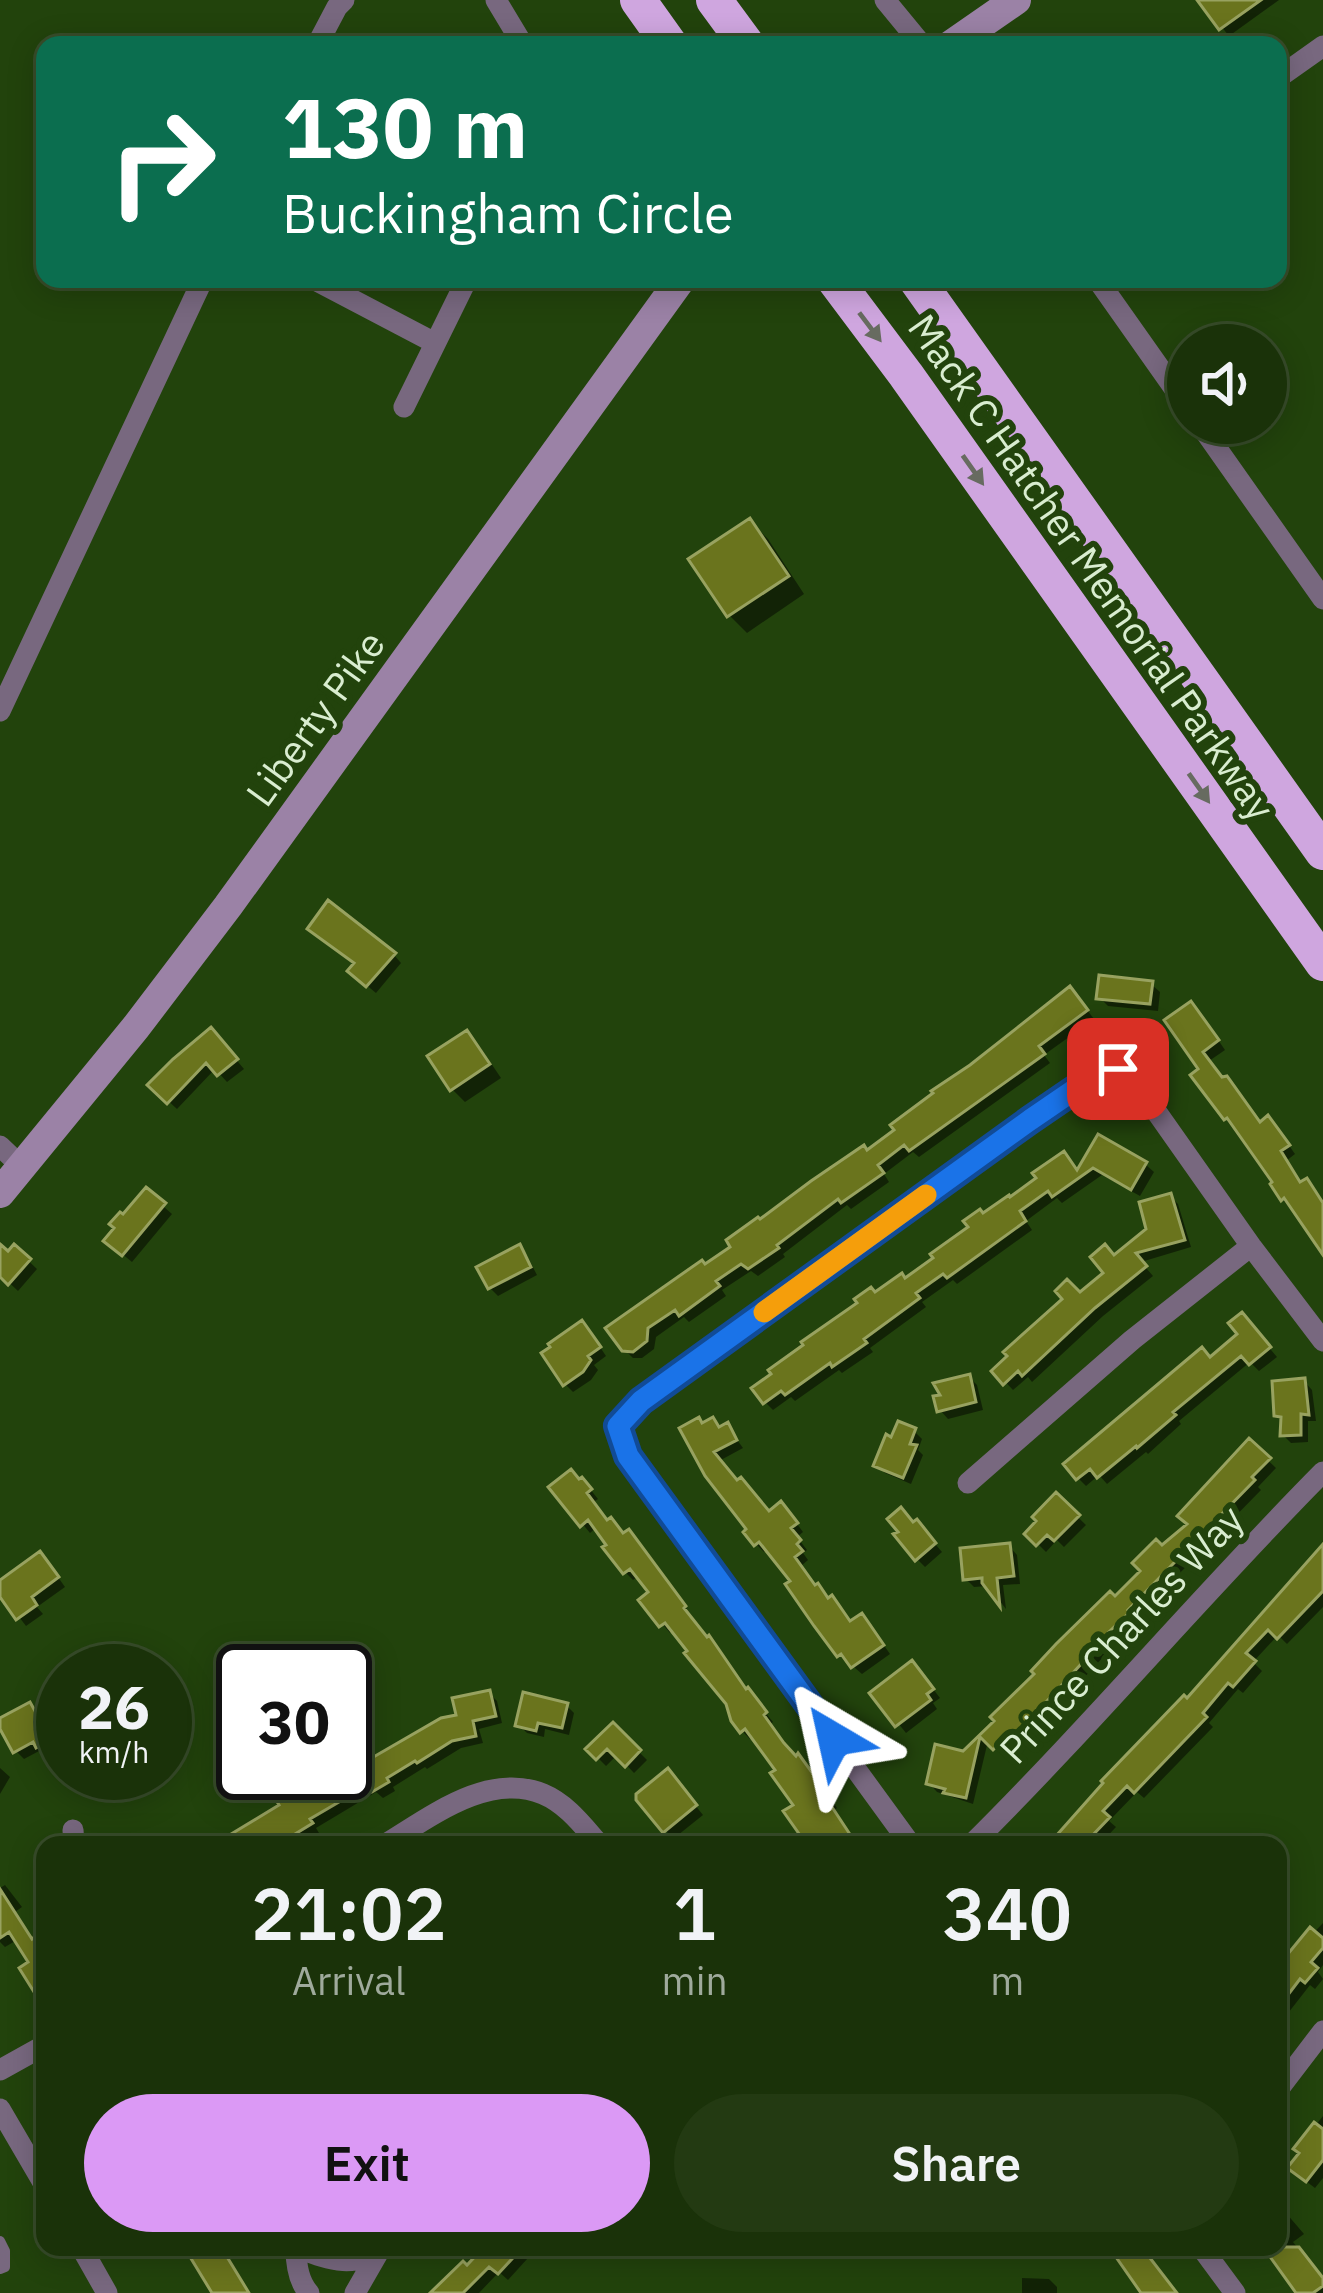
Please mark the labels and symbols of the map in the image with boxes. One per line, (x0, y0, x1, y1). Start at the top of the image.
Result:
street label: Mack C Hatcher Memorial Parkway (897, 304, 1287, 830)
one-way arrow (857, 311, 881, 343)
one-way arrow (961, 454, 984, 486)
street label: Liberty Pike (234, 620, 396, 816)
one-way arrow (1187, 772, 1210, 804)
pin (1067, 1018, 1169, 1120)
street label: Prince Charles Way (988, 1494, 1254, 1774)
speed limit sign: 30 (216, 1644, 372, 1800)
position arrow (771, 1676, 897, 1802)

